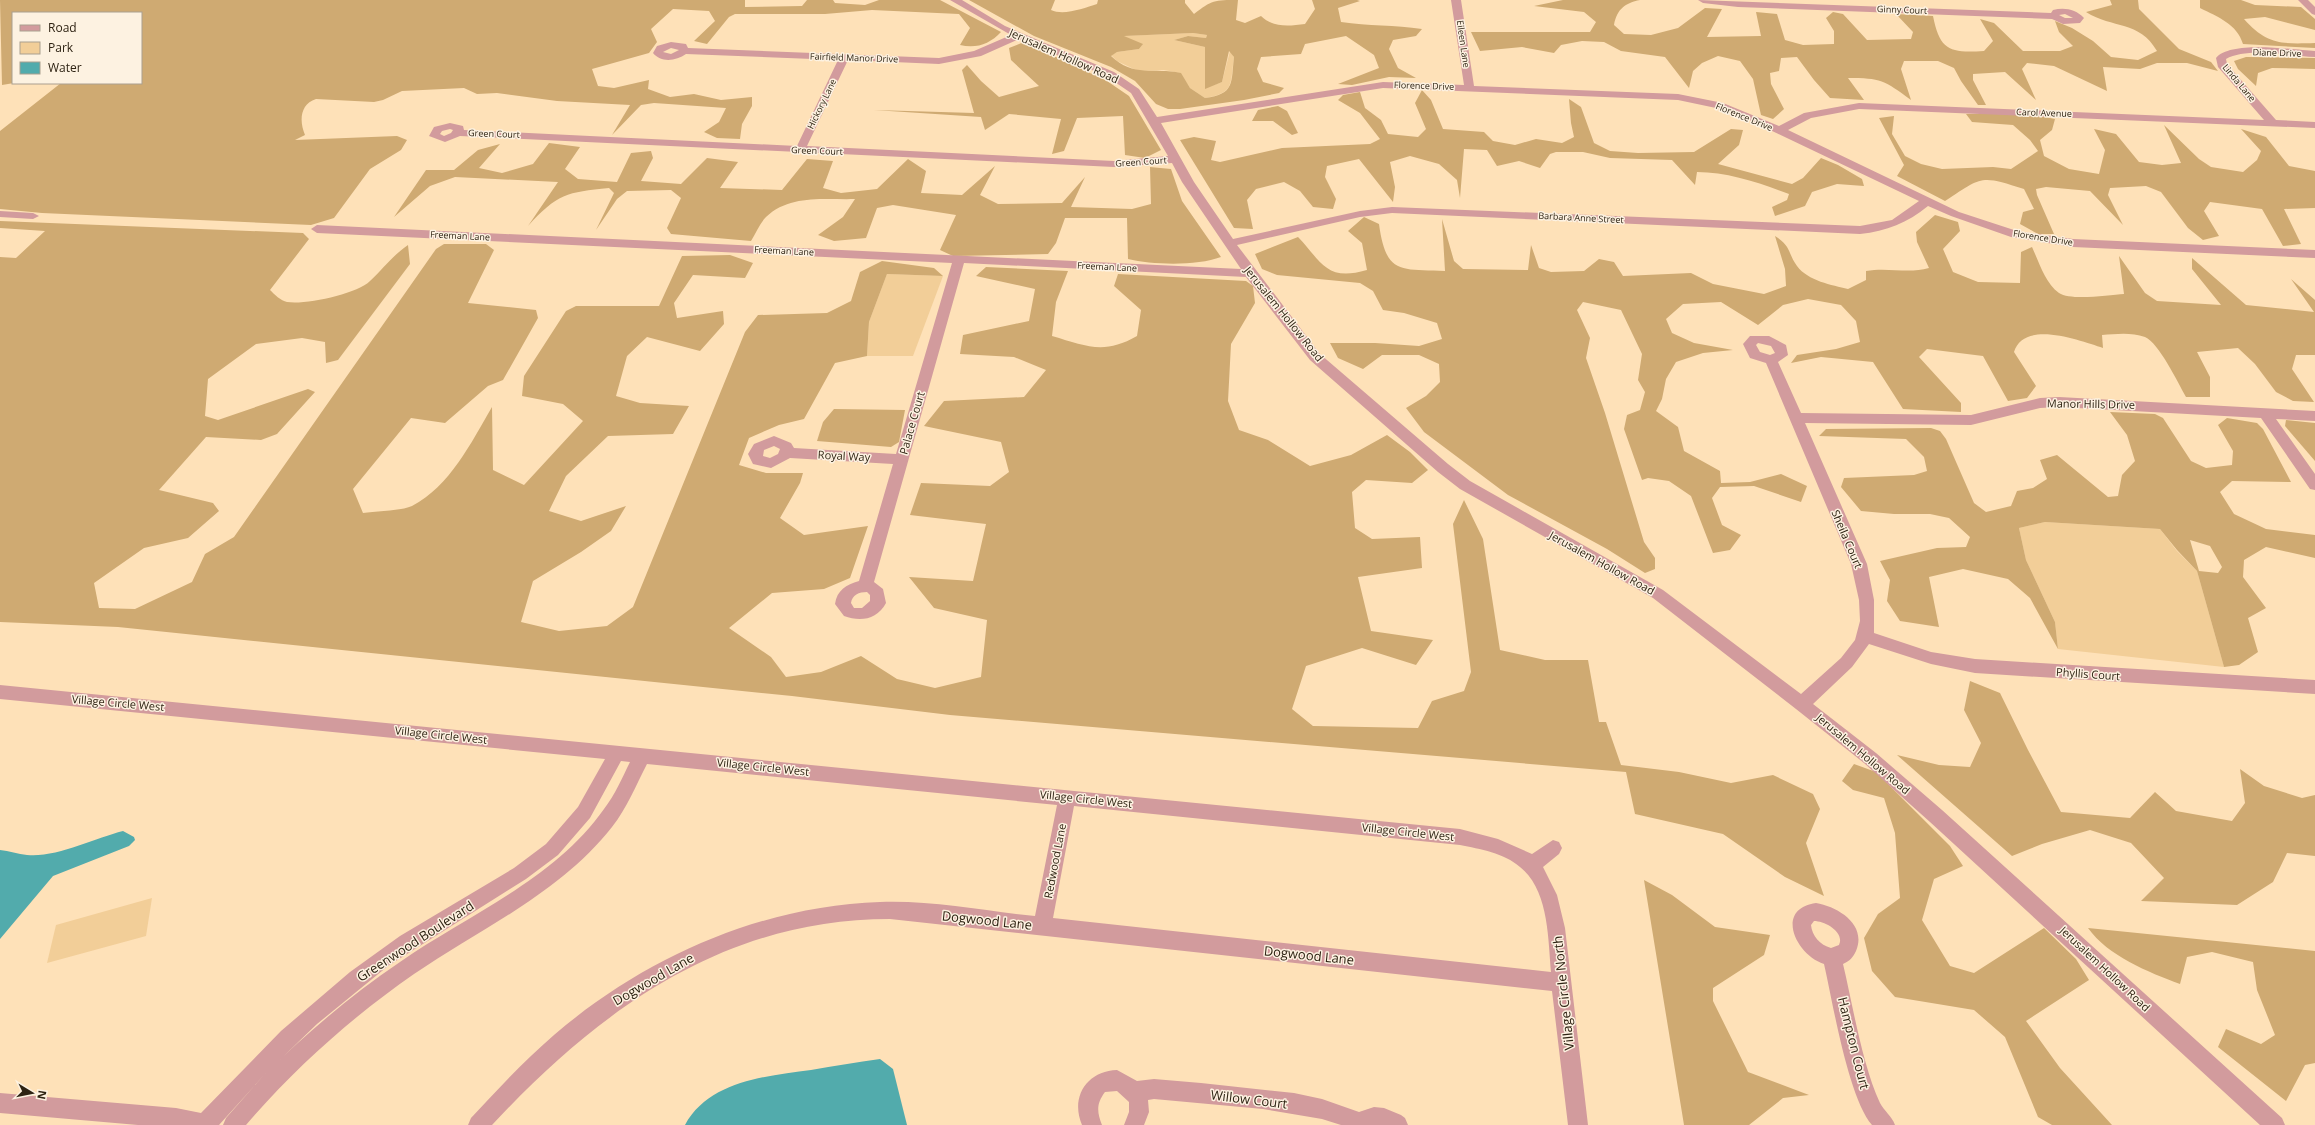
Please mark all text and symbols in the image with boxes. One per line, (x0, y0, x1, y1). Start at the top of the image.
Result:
street label: Ginny Court (1877, 2, 1927, 17)
legend (12, 12, 142, 84)
text: Road (48, 19, 77, 36)
street label: Eileen Lane (1454, 19, 1473, 69)
street label: Jerusalem Hollow Road (1006, 24, 1121, 86)
text: Park (48, 39, 74, 56)
street label: Diane Drive (2252, 45, 2302, 60)
street label: Fairfield Manor Drive (810, 49, 898, 66)
text: Water (48, 59, 82, 76)
street label: Linda Lane (2220, 61, 2259, 104)
street label: Hickory Lane (804, 77, 839, 131)
street label: Florence Drive (1394, 78, 1454, 93)
street label: Florence Drive (1714, 99, 1775, 134)
street label: Carol Avenue (2016, 105, 2072, 120)
street label: Green Court (468, 126, 520, 141)
street label: Green Court (791, 143, 843, 158)
street label: Green Court (1115, 153, 1167, 170)
street label: Barbara Anne Street (1538, 209, 1624, 226)
street label: Florence Drive (2012, 226, 2074, 249)
street label: Freeman Lane (430, 227, 490, 244)
street label: Freeman Lane (754, 242, 814, 259)
street label: Freeman Lane (1077, 258, 1137, 275)
street label: Jerusalem Hollow Road (1241, 262, 1327, 364)
street label: Palace Court (895, 390, 928, 456)
street label: Manor Hills Drive (2047, 395, 2135, 412)
street label: Royal Way (817, 447, 871, 464)
street label: Sheila Court (1828, 507, 1867, 570)
street label: Jerusalem Hollow Road (1546, 527, 1658, 598)
street label: Phyllis Court (2056, 664, 2121, 683)
street label: Village Circle West (71, 691, 165, 714)
street label: Jerusalem Hollow Road (1812, 709, 1913, 797)
street label: Village Circle West (394, 722, 488, 747)
street label: Village Circle West (716, 754, 810, 779)
street label: Village Circle West (1039, 786, 1133, 811)
street label: Village Circle West (1361, 819, 1455, 844)
street label: Redwood Lane (1040, 822, 1069, 900)
street label: Greenwood Boulevard (353, 896, 477, 986)
street label: Dogwood Lane (941, 906, 1033, 934)
street label: Jerusalem Hollow Road (2056, 922, 2154, 1014)
street label: Village Circle North (1548, 935, 1578, 1051)
street label: Dogwood Lane (1263, 941, 1355, 969)
street label: Dogwood Lane (609, 949, 697, 1009)
street label: Hampton Court (1834, 995, 1874, 1091)
north arrow (12, 1073, 52, 1113)
street label: Willow Court (1210, 1085, 1289, 1113)
text: N (34, 1089, 51, 1101)

